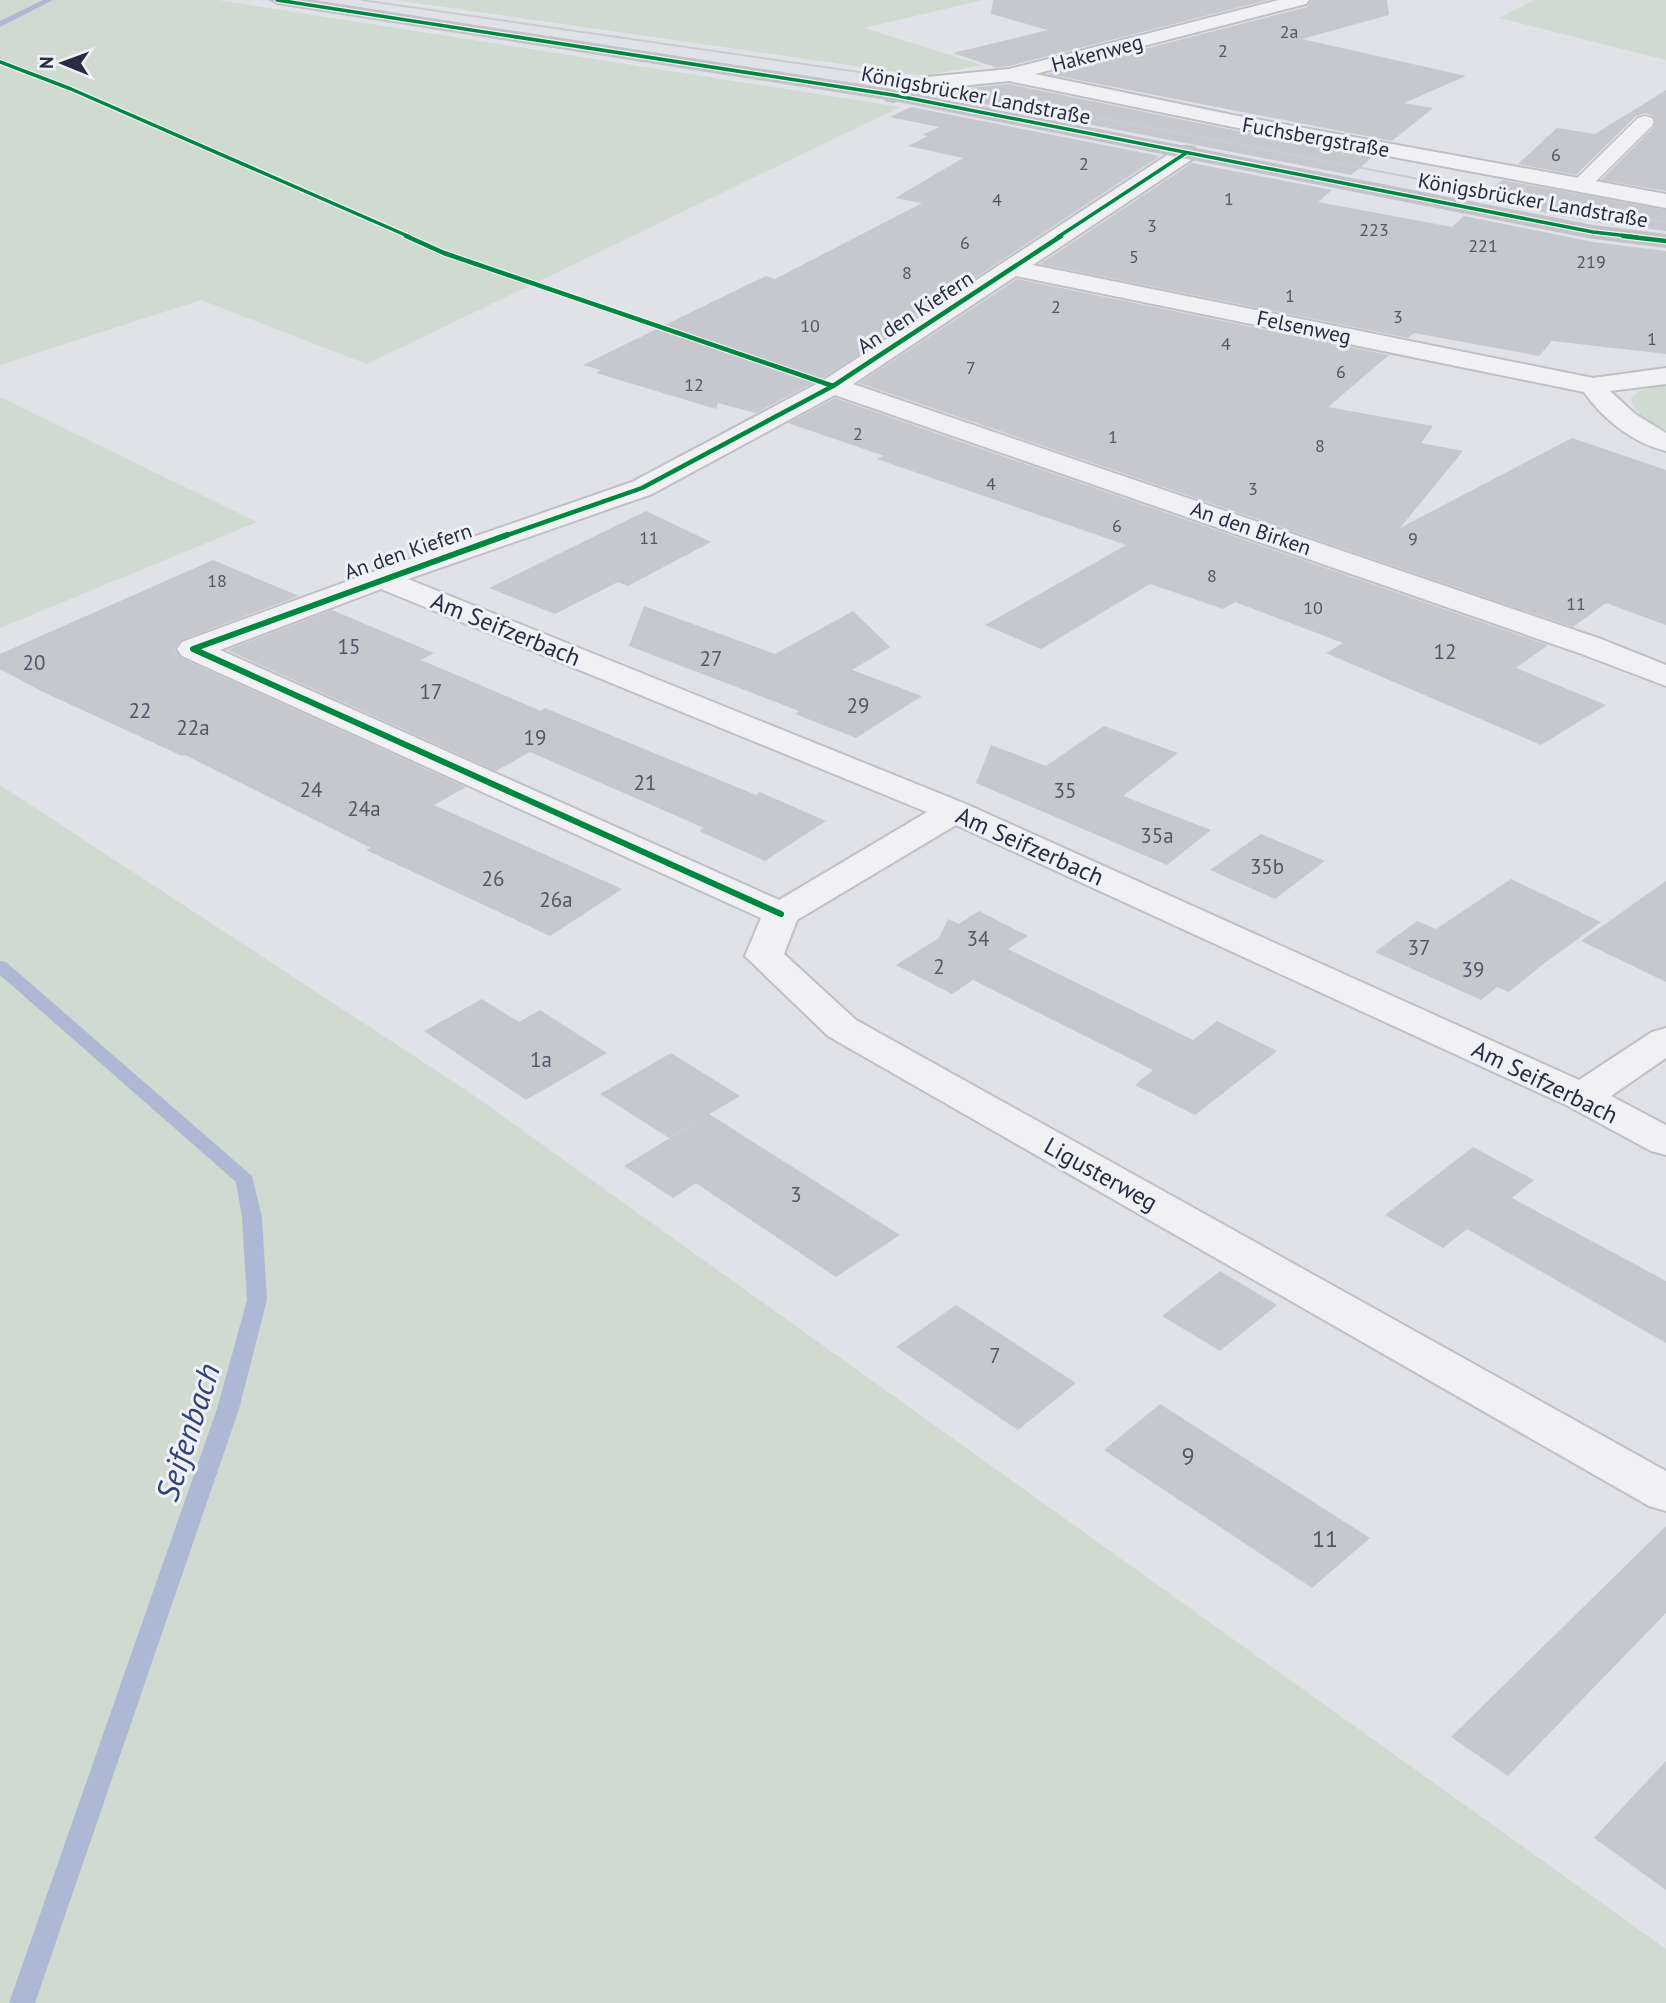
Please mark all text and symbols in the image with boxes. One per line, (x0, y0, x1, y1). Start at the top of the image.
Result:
house number: 2a (1280, 20, 1298, 43)
north arrow (28, 28, 98, 98)
street label: Hakenweg (1048, 28, 1146, 78)
house number: 2 (1218, 39, 1228, 62)
text: N (34, 56, 58, 69)
street label: Königsbrücker Landstraße (859, 60, 1093, 130)
street label: Fuchsbergstraße (1240, 111, 1392, 163)
house number: 6 (1551, 143, 1561, 166)
house number: 2 (1079, 152, 1089, 175)
street label: Königsbrücker Landstraße (1416, 166, 1650, 234)
house number: 1 (1224, 187, 1234, 210)
house number: 4 (992, 188, 1002, 211)
house number: 3 (1147, 214, 1157, 237)
house number: 223 (1359, 218, 1389, 241)
house number: 6 (960, 231, 970, 254)
house number: 221 (1468, 234, 1498, 257)
house number: 5 (1129, 245, 1139, 268)
house number: 219 (1576, 250, 1606, 273)
house number: 8 (902, 261, 912, 284)
street label: An den Kiefern (852, 264, 978, 360)
house number: 1 (1285, 284, 1295, 307)
house number: 2 (1051, 295, 1061, 318)
street label: Felsenweg (1254, 304, 1354, 350)
house number: 3 (1393, 305, 1403, 328)
house number: 10 (800, 314, 820, 337)
house number: 1 (1647, 327, 1657, 350)
house number: 4 (1221, 332, 1231, 355)
house number: 7 (966, 356, 976, 379)
house number: 6 (1336, 360, 1346, 383)
house number: 12 (684, 373, 704, 396)
house number: 2 (853, 422, 863, 445)
house number: 1 (1108, 425, 1118, 448)
house number: 8 (1315, 434, 1325, 457)
house number: 4 (986, 472, 996, 495)
house number: 3 (1248, 477, 1258, 500)
street label: An den Birken (1187, 495, 1315, 561)
house number: 6 (1112, 514, 1122, 537)
street label: An den Kiefern (341, 517, 475, 585)
house number: 11 (639, 526, 659, 549)
house number: 9 (1408, 527, 1418, 550)
house number: 8 (1207, 564, 1217, 587)
house number: 18 (207, 569, 227, 592)
street label: Am Seifzerbach (427, 585, 585, 673)
house number: 11 (1566, 592, 1586, 615)
house number: 10 (1303, 596, 1323, 619)
house number: 15 (338, 633, 360, 660)
house number: 12 (1434, 638, 1456, 665)
house number: 27 (700, 645, 722, 672)
house number: 20 (23, 649, 45, 676)
house number: 17 (420, 678, 442, 705)
house number: 29 (847, 692, 869, 719)
house number: 22 (129, 697, 151, 724)
house number: 22a (176, 714, 210, 741)
house number: 19 (524, 724, 546, 751)
house number: 21 (634, 769, 656, 796)
house number: 24 (300, 776, 322, 803)
house number: 35 (1054, 777, 1076, 804)
house number: 24a (347, 795, 381, 822)
street label: Am Seifzerbach (951, 800, 1109, 892)
house number: 35a (1140, 822, 1174, 849)
house number: 35b (1250, 853, 1284, 880)
house number: 26 (482, 865, 504, 892)
house number: 26a (539, 886, 573, 913)
house number: 34 (967, 925, 989, 952)
house number: 37 (1408, 934, 1430, 961)
house number: 2 (933, 953, 945, 980)
house number: 39 (1462, 956, 1484, 983)
street label: Am Seifzerbach (1467, 1033, 1623, 1131)
house number: 1a (530, 1046, 552, 1073)
street label: Ligusterweg (1039, 1130, 1163, 1218)
house number: 3 (790, 1181, 802, 1208)
house number: 7 (989, 1342, 1001, 1369)
water label: Seifenbach (145, 1358, 229, 1506)
house number: 9 (1181, 1440, 1195, 1471)
house number: 11 (1312, 1523, 1338, 1554)

